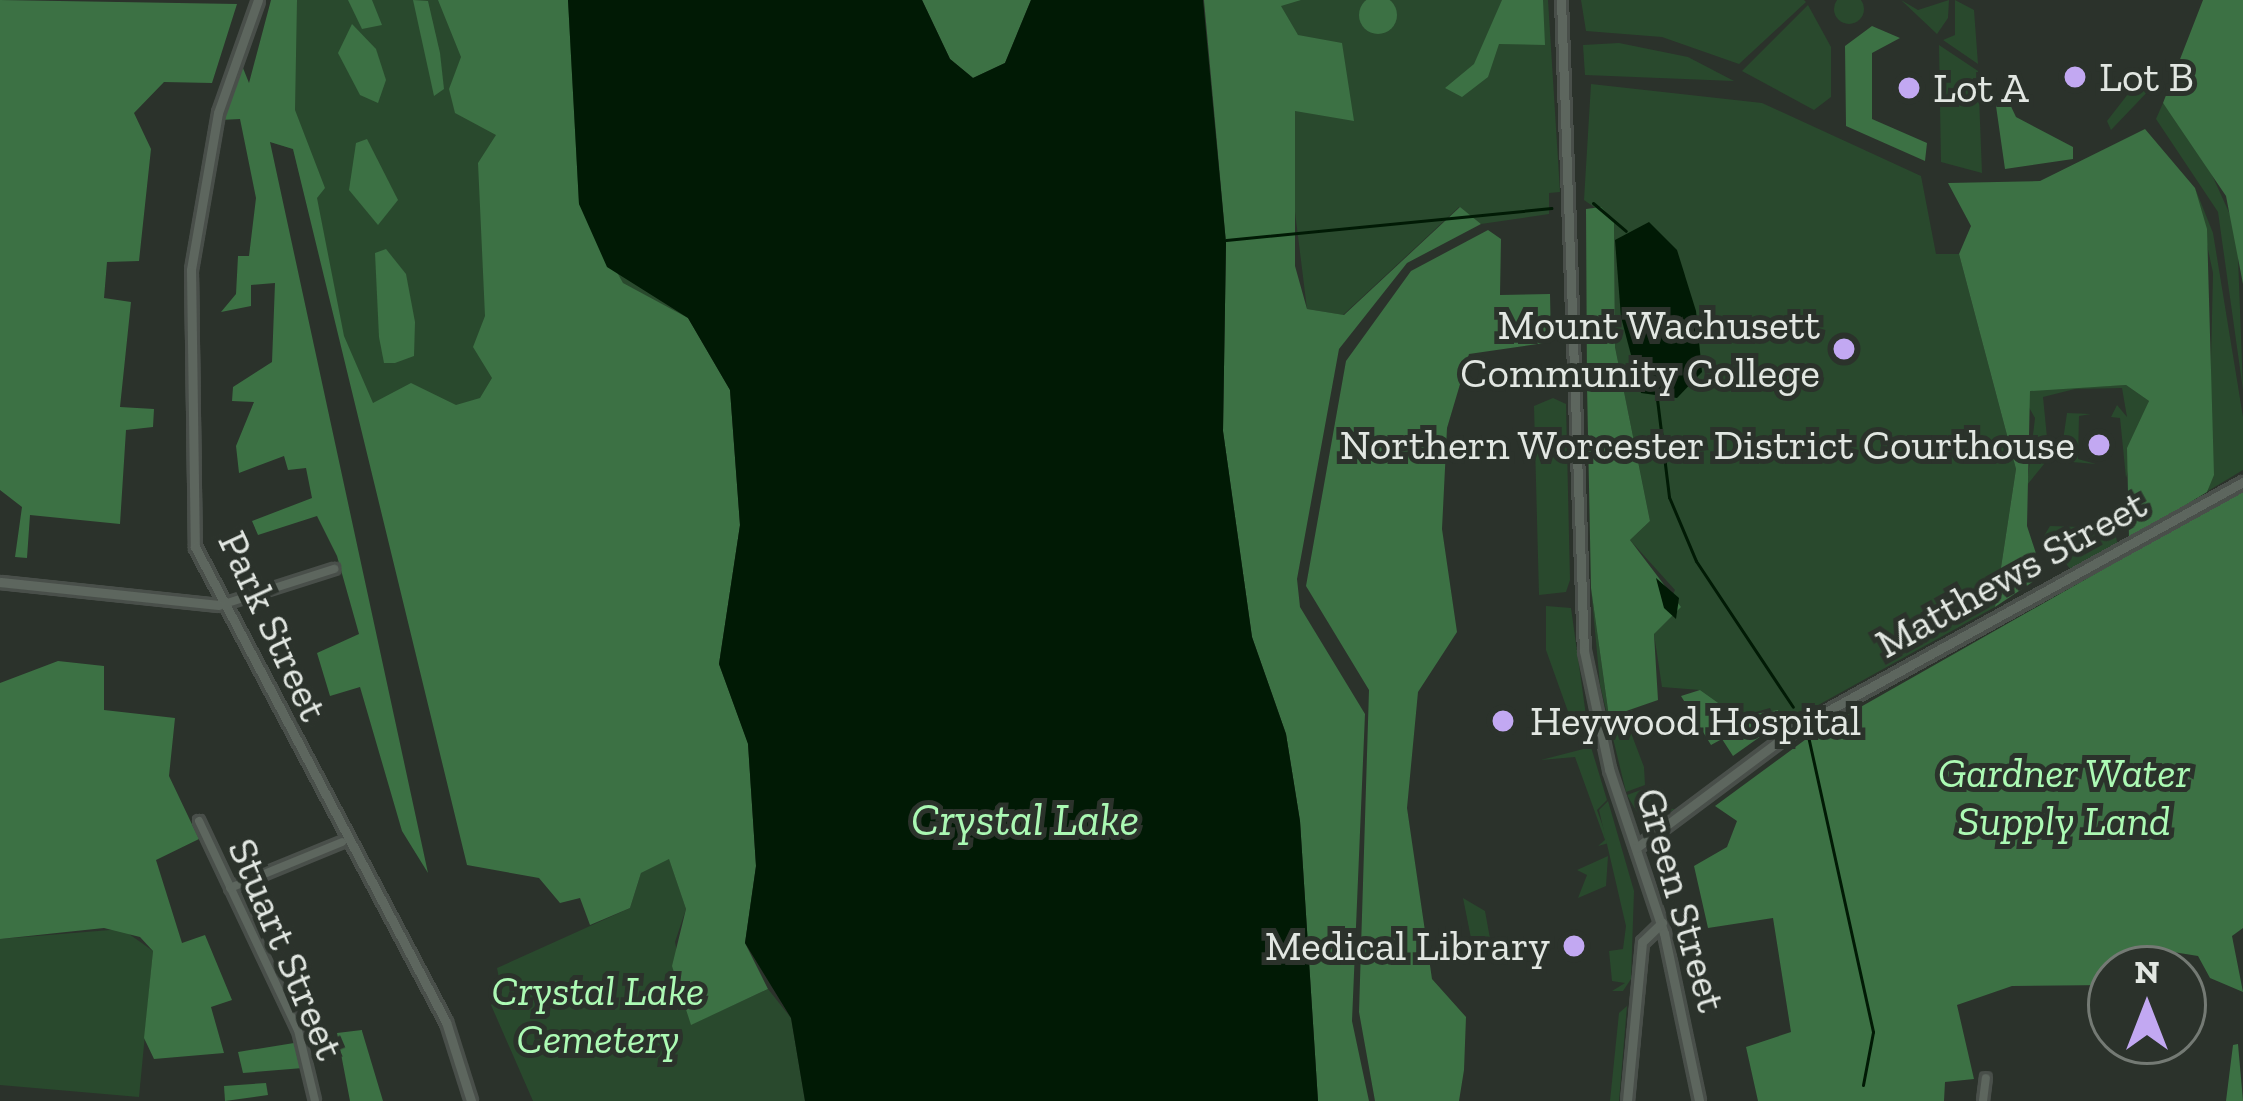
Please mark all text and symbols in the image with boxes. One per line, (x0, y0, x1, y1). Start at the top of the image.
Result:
place label: Lot B (2099, 52, 2194, 102)
place label: Lot A (1933, 63, 2030, 113)
marker: Lot B (2062, 64, 2088, 90)
marker: Lot A (1896, 75, 1922, 101)
place label: Mount Wachusett Community College (1459, 300, 1820, 398)
marker: Mount Wachusett Community College (1831, 336, 1857, 362)
place label: Northern Worcester District Courthouse (1338, 420, 2075, 470)
marker: Northern Worcester District Courthouse (2086, 432, 2112, 458)
street label: Matthews Street (1867, 479, 2155, 669)
street label: Park Street (207, 523, 339, 729)
place label: Heywood Hospital (1530, 696, 1861, 746)
marker: Heywood Hospital (1487, 705, 1519, 737)
park label: Gardner Water Supply Land (1937, 748, 2191, 846)
street label: Green Street (1625, 782, 1737, 1018)
water label: Crystal Lake (911, 794, 1139, 848)
street label: Stuart Street (217, 831, 355, 1067)
place label: Medical Library (1265, 921, 1550, 971)
marker: Medical Library (1561, 933, 1587, 959)
north arrow (2087, 945, 2207, 1065)
text: N (2134, 952, 2160, 991)
park label: Crystal Lake Cemetery (492, 966, 704, 1064)

